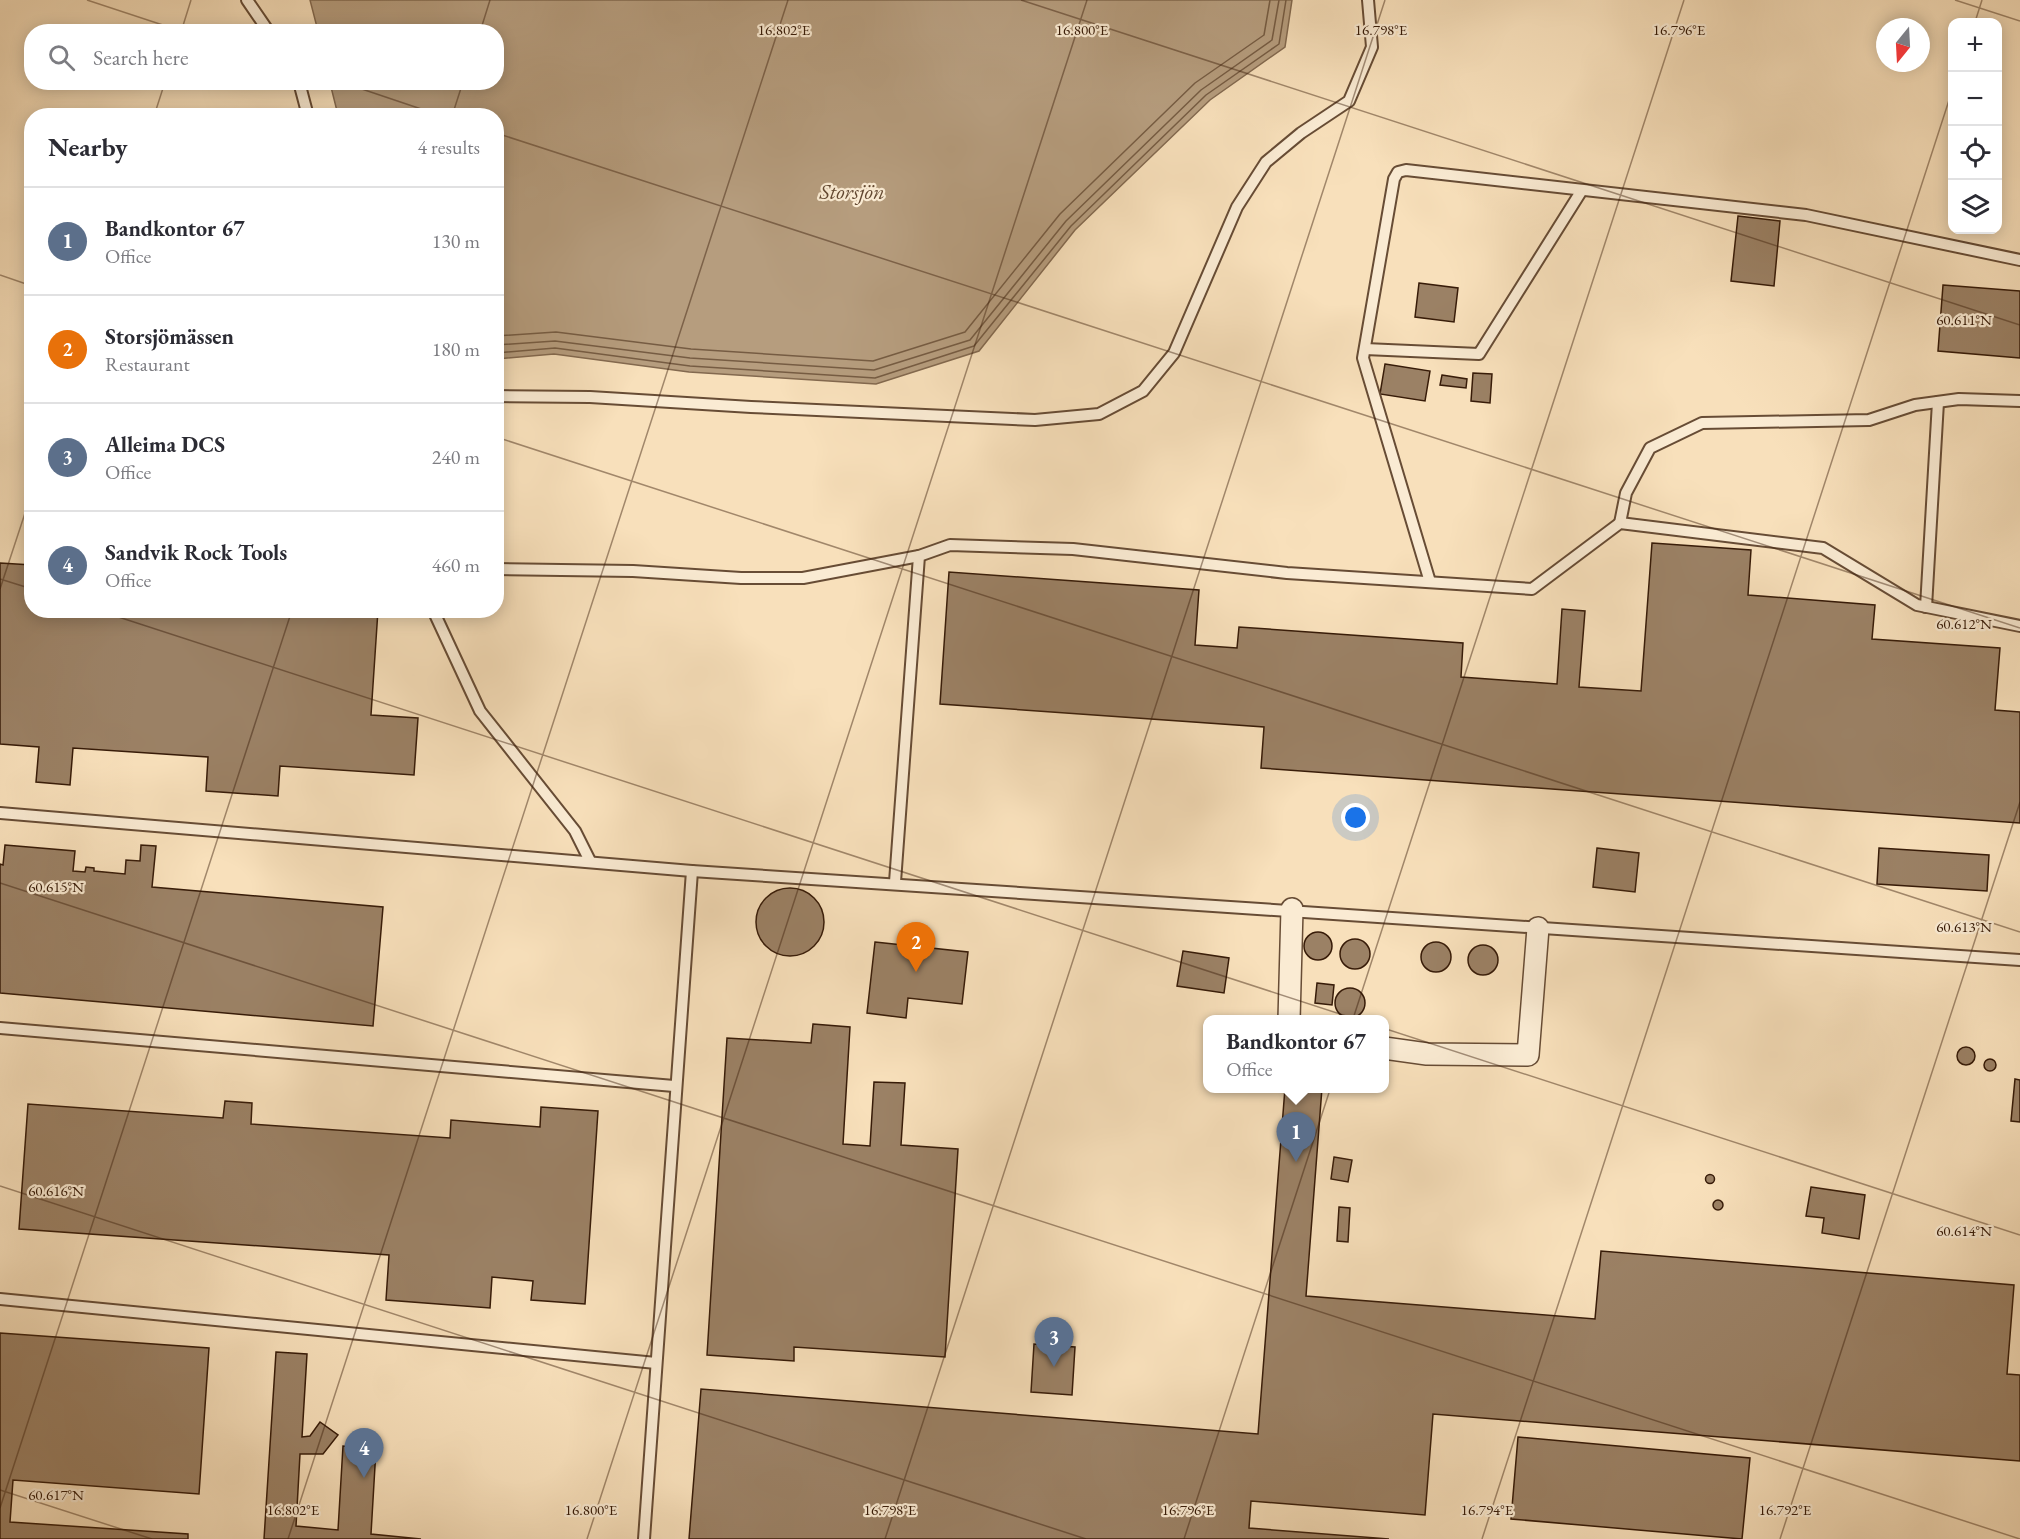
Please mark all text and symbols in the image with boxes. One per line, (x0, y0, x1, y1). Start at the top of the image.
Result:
north arrow (1876, 18, 1930, 72)
map controls (1948, 18, 2002, 234)
button: + (1948, 18, 2002, 72)
text: 16.802°E (758, 20, 811, 39)
text: 16.800°E (1056, 20, 1109, 39)
text: 16.798°E (1355, 20, 1408, 39)
text: 16.796°E (1653, 20, 1706, 39)
search box (24, 24, 504, 90)
icon: search (45, 41, 78, 74)
text: Search here (93, 43, 188, 72)
button: − (1948, 72, 2002, 126)
button: locate (1948, 126, 2002, 180)
text: Nearby (48, 130, 128, 164)
text: 4 results (417, 134, 480, 160)
water label: Storsjön (818, 177, 885, 206)
button: layers (1948, 180, 2002, 234)
text: Bandkontor 67 (105, 214, 245, 243)
text: 1 (62, 228, 73, 254)
text: 130 m (432, 228, 480, 254)
text: Office (105, 243, 151, 269)
text: 60.611°N (1936, 310, 1992, 329)
text: Storsjömässen (105, 322, 234, 351)
text: 2 (62, 336, 73, 362)
text: 180 m (432, 336, 480, 362)
text: Restaurant (105, 351, 190, 377)
text: Alleima DCS (105, 430, 225, 459)
text: 3 (62, 444, 73, 470)
text: 240 m (432, 444, 480, 470)
text: Office (105, 459, 151, 485)
text: Sandvik Rock Tools (105, 538, 287, 567)
text: 4 (62, 552, 73, 578)
text: 460 m (432, 552, 480, 578)
text: Office (105, 567, 151, 593)
text: 60.612°N (1936, 614, 1992, 633)
your location (1341, 803, 1370, 832)
text: 60.615°N (28, 877, 84, 896)
text: 60.613°N (1936, 917, 1992, 936)
pin: 2 (896, 922, 936, 972)
popup (1203, 1015, 1389, 1093)
text: Bandkontor 67 (1226, 1027, 1366, 1056)
text: Office (1226, 1056, 1272, 1082)
pin: 1 (1276, 1112, 1316, 1162)
text: 60.616°N (28, 1181, 84, 1200)
text: 60.614°N (1936, 1221, 1992, 1240)
pin: 3 (1034, 1318, 1074, 1367)
pin: 4 (344, 1428, 384, 1478)
text: 60.617°N (28, 1485, 84, 1504)
text: 16.802°E (267, 1500, 320, 1519)
text: 16.800°E (565, 1500, 618, 1519)
text: 16.798°E (864, 1500, 917, 1519)
text: 16.796°E (1162, 1500, 1215, 1519)
text: 16.794°E (1461, 1500, 1514, 1519)
text: 16.792°E (1759, 1500, 1812, 1519)

